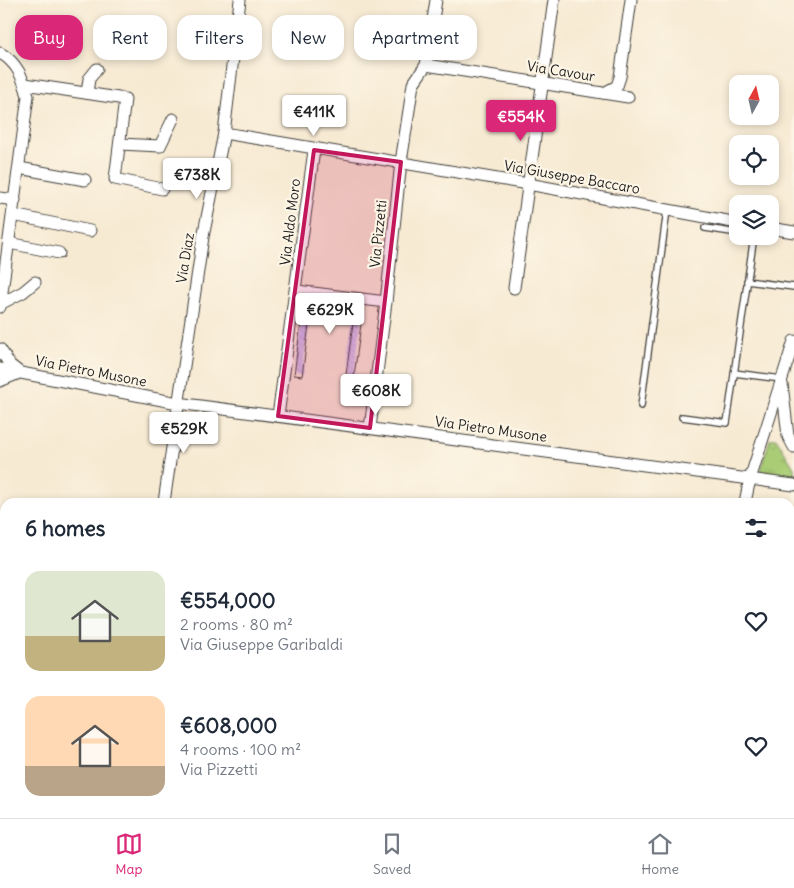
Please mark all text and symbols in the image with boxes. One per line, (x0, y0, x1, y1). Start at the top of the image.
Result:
chip: Buy (15, 15, 83, 60)
chip: Rent (93, 15, 167, 60)
chip: Filters (177, 15, 262, 60)
chip: New (272, 15, 344, 60)
chip: Apartment (354, 15, 477, 60)
street label: Via Cavour (526, 57, 597, 85)
north arrow (729, 75, 779, 125)
map controls (729, 75, 779, 245)
pin: €411K (279, 94, 349, 137)
pin: €554K (486, 100, 556, 142)
text: €411K (293, 101, 335, 121)
text: €554K (497, 106, 545, 126)
button: locate (729, 135, 779, 185)
street label: Via Giuseppe Baccaro (503, 156, 642, 198)
pin: €738K (162, 158, 232, 200)
text: €738K (174, 164, 220, 184)
street label: Via Aldo Moro (276, 177, 304, 266)
button: layers (729, 195, 779, 245)
street label: Via Pizzetti (365, 199, 391, 269)
street label: Via Diaz (172, 231, 198, 285)
pin: €629K (295, 292, 365, 335)
text: €629K (306, 299, 354, 319)
street label: Via Pietro Musone (34, 351, 148, 391)
pin: €608K (341, 374, 411, 416)
text: €608K (351, 380, 401, 400)
pin: €529K (149, 412, 219, 454)
street label: Via Pietro Musone (434, 412, 548, 446)
text: €529K (160, 418, 208, 438)
icon: filters (742, 514, 770, 542)
text: 6 homes (25, 515, 105, 542)
text: €554,000 (180, 587, 276, 614)
icon: home (65, 591, 125, 651)
icon: heart (742, 607, 770, 635)
text: 2 rooms · 80 m² (180, 614, 293, 634)
text: Via Giuseppe Garibaldi (180, 634, 343, 654)
text: €608,000 (180, 712, 277, 739)
icon: home (65, 716, 125, 776)
icon: heart (742, 732, 770, 760)
text: 4 rooms · 100 m² (180, 739, 301, 759)
text: Via Pizzetti (180, 759, 258, 779)
tab: Map (115, 830, 143, 878)
tab: Saved (373, 830, 411, 878)
tab: Home (641, 830, 679, 878)

